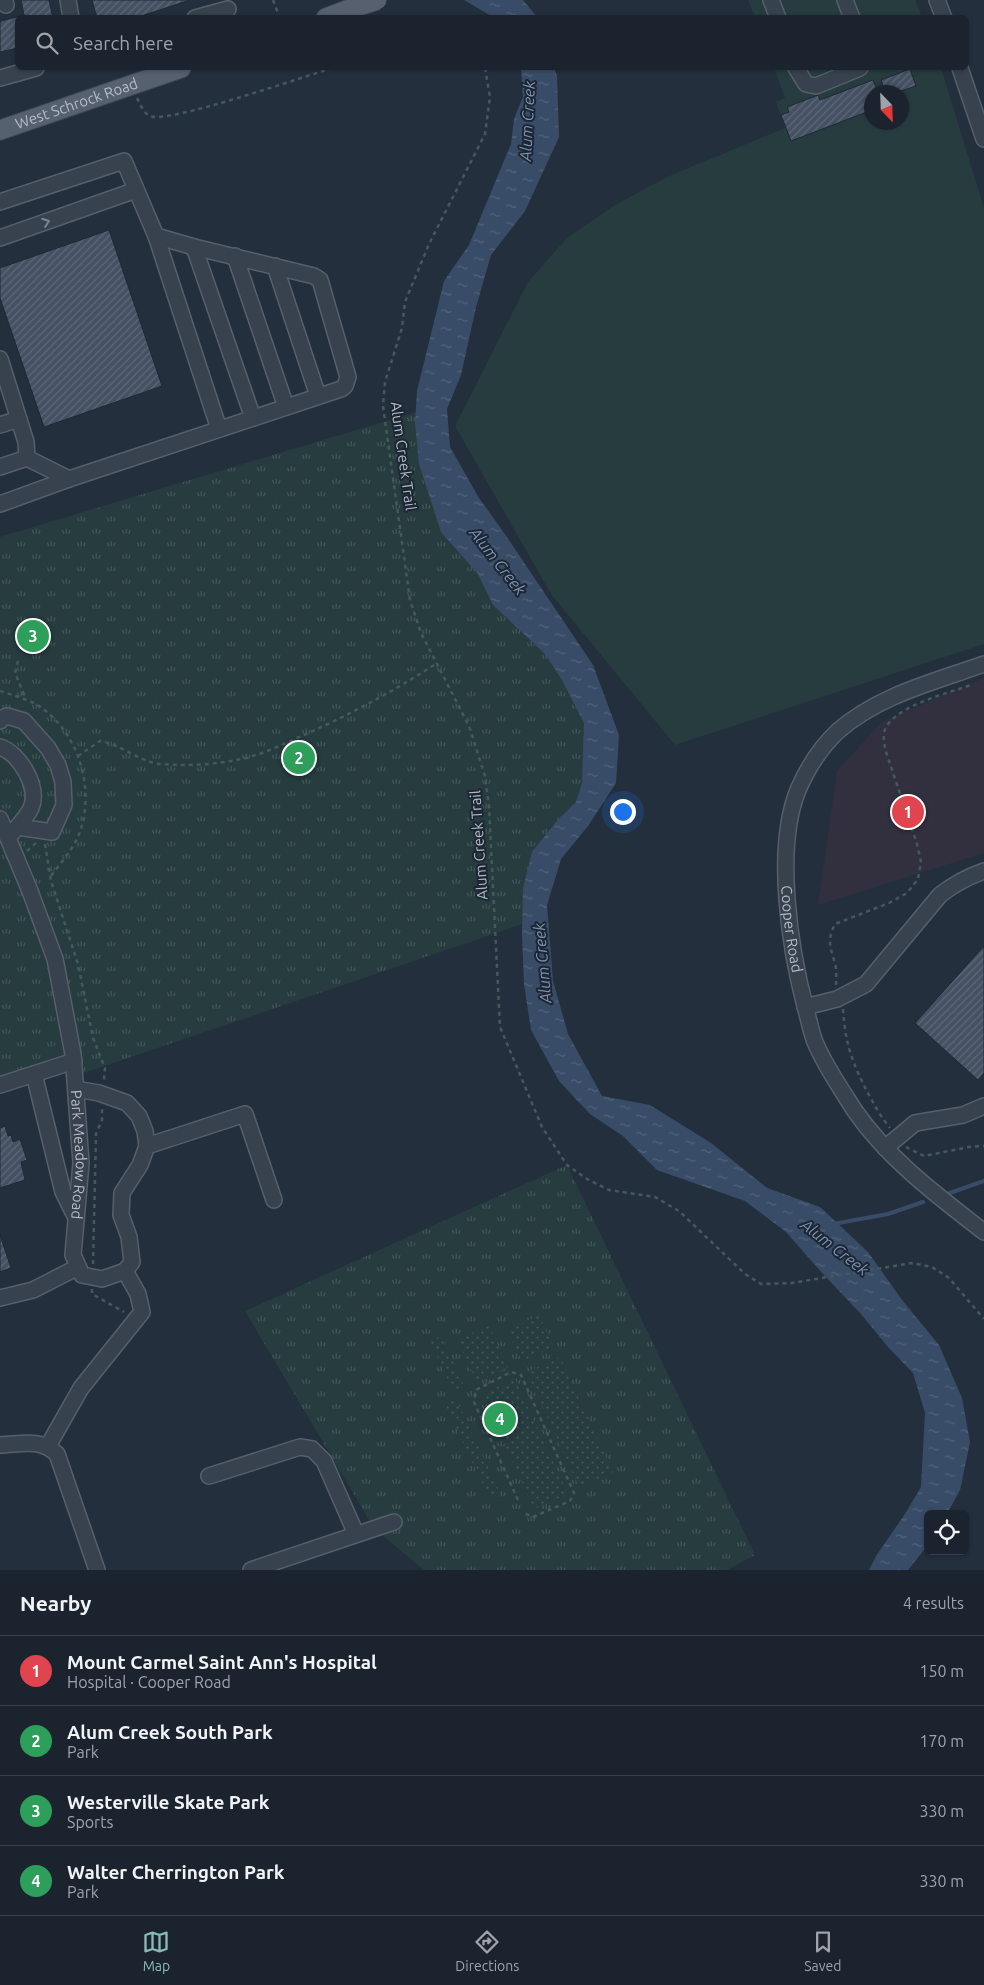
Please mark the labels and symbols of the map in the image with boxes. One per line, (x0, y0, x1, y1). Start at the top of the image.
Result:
street label: West Schrock Road (13, 74, 140, 132)
water label: Alum Creek (516, 79, 538, 163)
north arrow (864, 85, 909, 130)
one-way arrow (41, 218, 50, 228)
street label: Alum Creek Trail (387, 400, 420, 512)
water label: Alum Creek (465, 523, 530, 599)
pin: 3 (17, 617, 49, 655)
pin: 2 (283, 739, 315, 777)
street label: Alum Creek Trail (466, 790, 491, 900)
pin: 1 (892, 793, 924, 831)
your location (610, 799, 636, 825)
street label: Cooper Road (778, 885, 806, 974)
water label: Alum Creek (529, 921, 555, 1005)
street label: Park Meadow Road (68, 1089, 90, 1220)
water label: Alum Creek (797, 1214, 873, 1279)
pin: 4 (484, 1400, 516, 1438)

